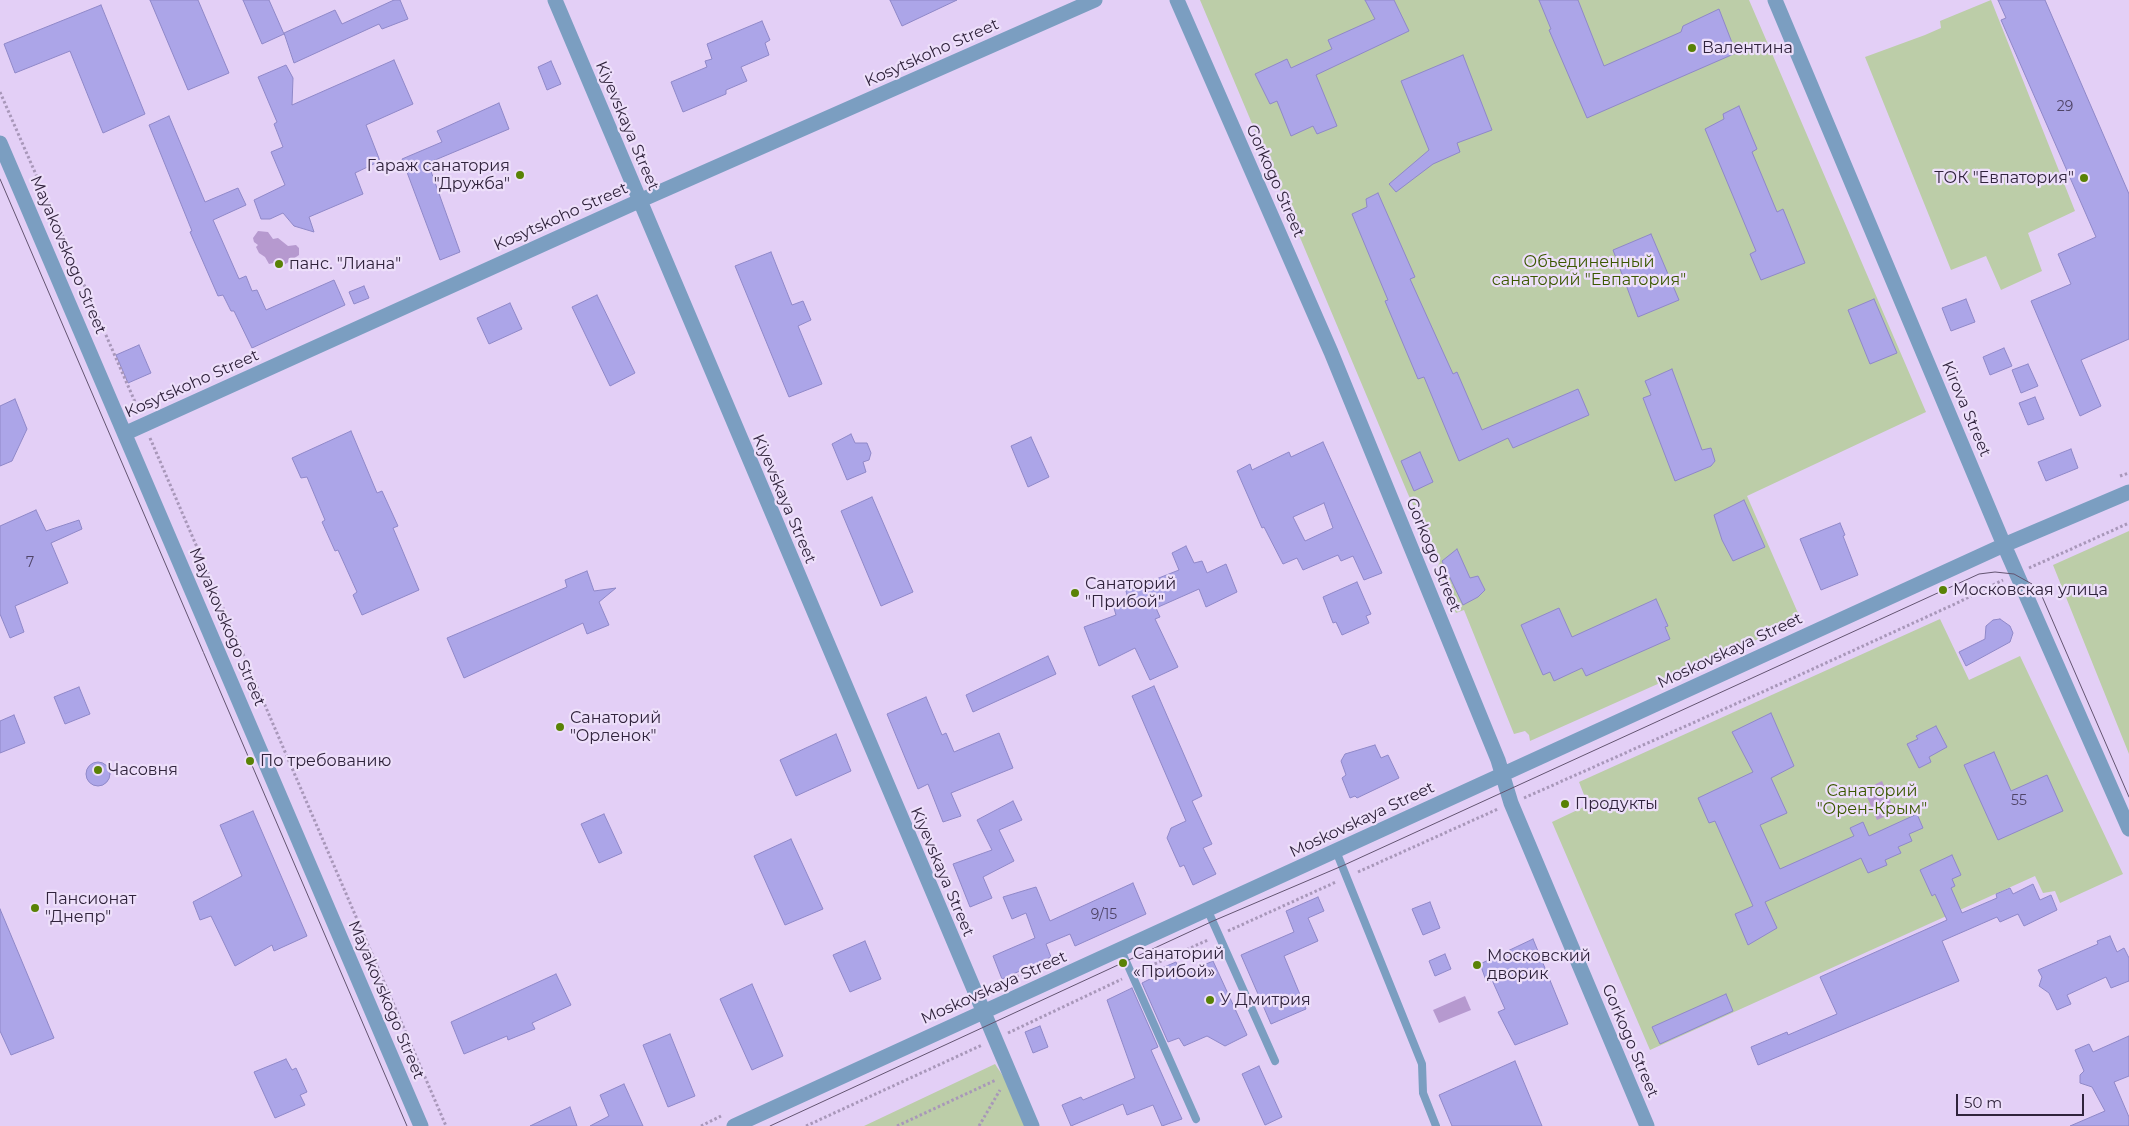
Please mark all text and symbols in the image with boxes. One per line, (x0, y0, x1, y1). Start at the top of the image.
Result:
street label: Kosytskoho Street (862, 15, 1002, 91)
place label: Валентина (1702, 38, 1793, 58)
marker: Валентина (1686, 42, 1698, 54)
street label: Kiyevskaya Street (591, 58, 663, 194)
house number: 29 (2057, 99, 2073, 115)
street label: Gorkogo Street (1242, 122, 1308, 240)
place label: Гараж санатория "Дружба" (367, 156, 510, 194)
place label: ТОК "Евпатория" (1934, 168, 2074, 188)
marker: Гараж санатория "Дружба" (514, 169, 526, 181)
marker: ТОК "Евпатория" (2078, 172, 2090, 184)
street label: Mayakovskogo Street (26, 173, 110, 337)
street label: Kosytskoho Street (491, 179, 631, 255)
park label: Объединенный санаторий "Евпатория" (1492, 252, 1686, 290)
place label: панс. "Лиана" (289, 254, 401, 274)
marker: панс. "Лиана" (273, 258, 285, 270)
street label: Kosytskoho Street (122, 346, 262, 422)
street label: Kirova Street (1937, 358, 1995, 460)
street label: Kiyevskaya Street (748, 431, 820, 567)
street label: Gorkogo Street (1401, 495, 1465, 615)
street label: Mayakovskogo Street (185, 545, 269, 709)
house number: 7 (26, 555, 34, 571)
place label: Санаторий "Прибой" (1085, 574, 1176, 612)
place label: Московская улица (1953, 580, 2108, 600)
marker: Московская улица (1937, 584, 1949, 596)
marker: Санаторий "Прибой" (1069, 587, 1081, 599)
street label: Moskovskaya Street (1655, 609, 1805, 693)
place label: Санаторий "Орленок" (570, 708, 661, 746)
marker: Санаторий "Орленок" (554, 721, 566, 733)
place label: По требованию (260, 751, 391, 771)
marker: По требованию (244, 755, 256, 767)
place label: Часовня (108, 760, 178, 780)
marker: Часовня (92, 764, 104, 776)
street label: Moskovskaya Street (1287, 778, 1437, 862)
park label: Санаторий "Орен-Крым" (1817, 781, 1927, 819)
house number: 55 (2011, 793, 2027, 809)
place label: Продукты (1575, 794, 1658, 814)
marker: Продукты (1559, 798, 1571, 810)
street label: Kiyevskaya Street (906, 804, 978, 940)
place label: Пансионат "Днепр" (45, 889, 136, 927)
marker: Пансионат "Днепр" (29, 902, 41, 914)
house number: 9/15 (1091, 907, 1117, 923)
street label: Mayakovskogo Street (344, 918, 428, 1082)
place label: Санаторий «Прибой» (1133, 944, 1224, 982)
place label: Московский дворик (1487, 946, 1591, 984)
street label: Moskovskaya Street (918, 947, 1070, 1029)
marker: Санаторий «Прибой» (1117, 957, 1129, 969)
marker: Московский дворик (1471, 959, 1483, 971)
street label: Gorkogo Street (1597, 981, 1663, 1101)
place label: У Дмитрия (1220, 990, 1311, 1010)
marker: У Дмитрия (1204, 994, 1216, 1006)
scale bar (1959, 1084, 2086, 1116)
text: 50 m (1964, 1093, 2002, 1112)

